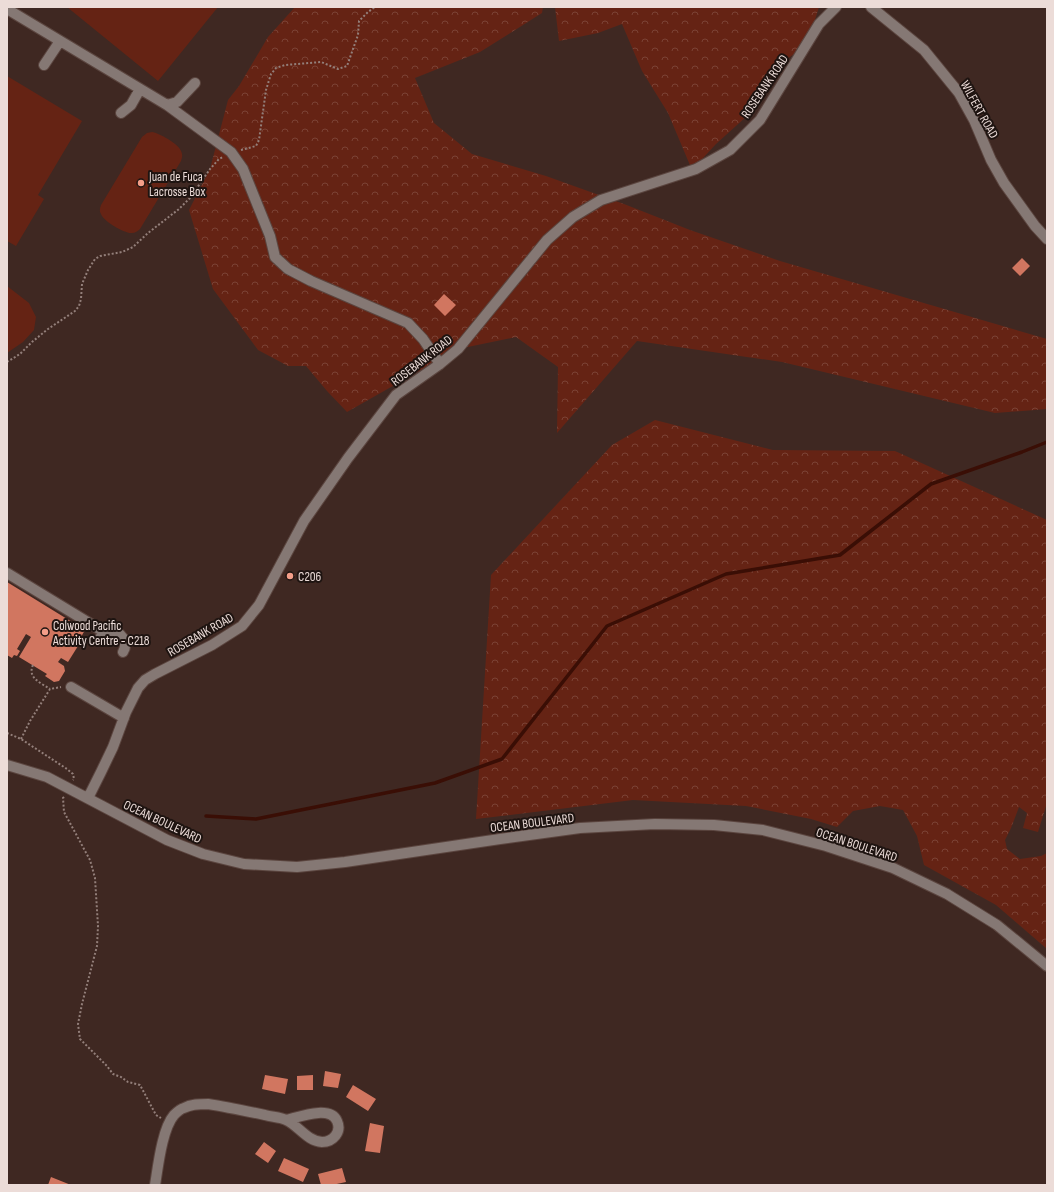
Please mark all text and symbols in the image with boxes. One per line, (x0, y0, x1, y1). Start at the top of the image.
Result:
street label: ROSEBANK ROAD (738, 52, 792, 121)
street label: WILFERT ROAD (957, 78, 1002, 141)
place label: Juan de Fuca Lacrosse Box (148, 169, 205, 200)
marker: Juan de Fuca Lacrosse Box (136, 178, 146, 188)
street label: ROSEBANK ROAD (388, 332, 455, 390)
place label: C206 (298, 569, 322, 585)
marker: C206 (285, 571, 295, 581)
street label: ROSEBANK ROAD (165, 610, 236, 660)
place label: Colwood Pacific Activity Centre - C218 (52, 618, 150, 649)
marker: Colwood Pacific Activity Centre - C218 (40, 627, 50, 637)
street label: OCEAN BOULEVARD (121, 797, 204, 847)
street label: OCEAN BOULEVARD (489, 810, 575, 836)
street label: OCEAN BOULEVARD (814, 824, 899, 866)

